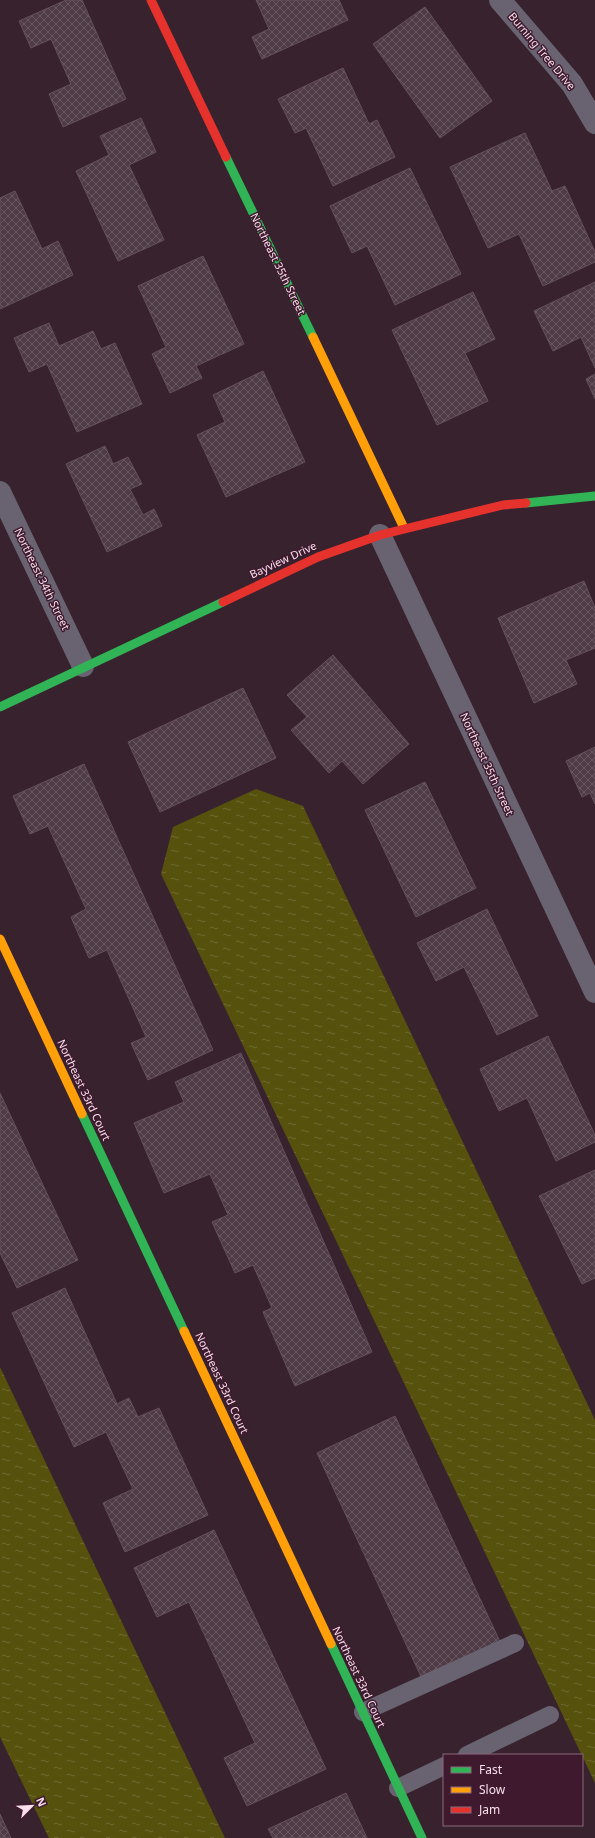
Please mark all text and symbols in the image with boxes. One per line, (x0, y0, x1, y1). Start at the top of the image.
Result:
street label: Burning Tree Drive (505, 9, 579, 93)
street label: Northeast 35th Street (247, 210, 310, 317)
street label: Northeast 34th Street (11, 525, 74, 632)
street label: Bayview Drive (247, 538, 319, 582)
street label: Northeast 35th Street (457, 710, 518, 818)
street label: Northeast 33rd Court (54, 1037, 115, 1143)
street label: Northeast 33rd Court (192, 1330, 253, 1436)
street label: Northeast 33rd Court (329, 1624, 390, 1730)
legend (443, 1754, 583, 1826)
text: Fast (479, 1761, 503, 1778)
text: Slow (479, 1781, 506, 1798)
north arrow (12, 1786, 52, 1826)
text: N (33, 1795, 50, 1809)
text: Jam (478, 1801, 500, 1818)

